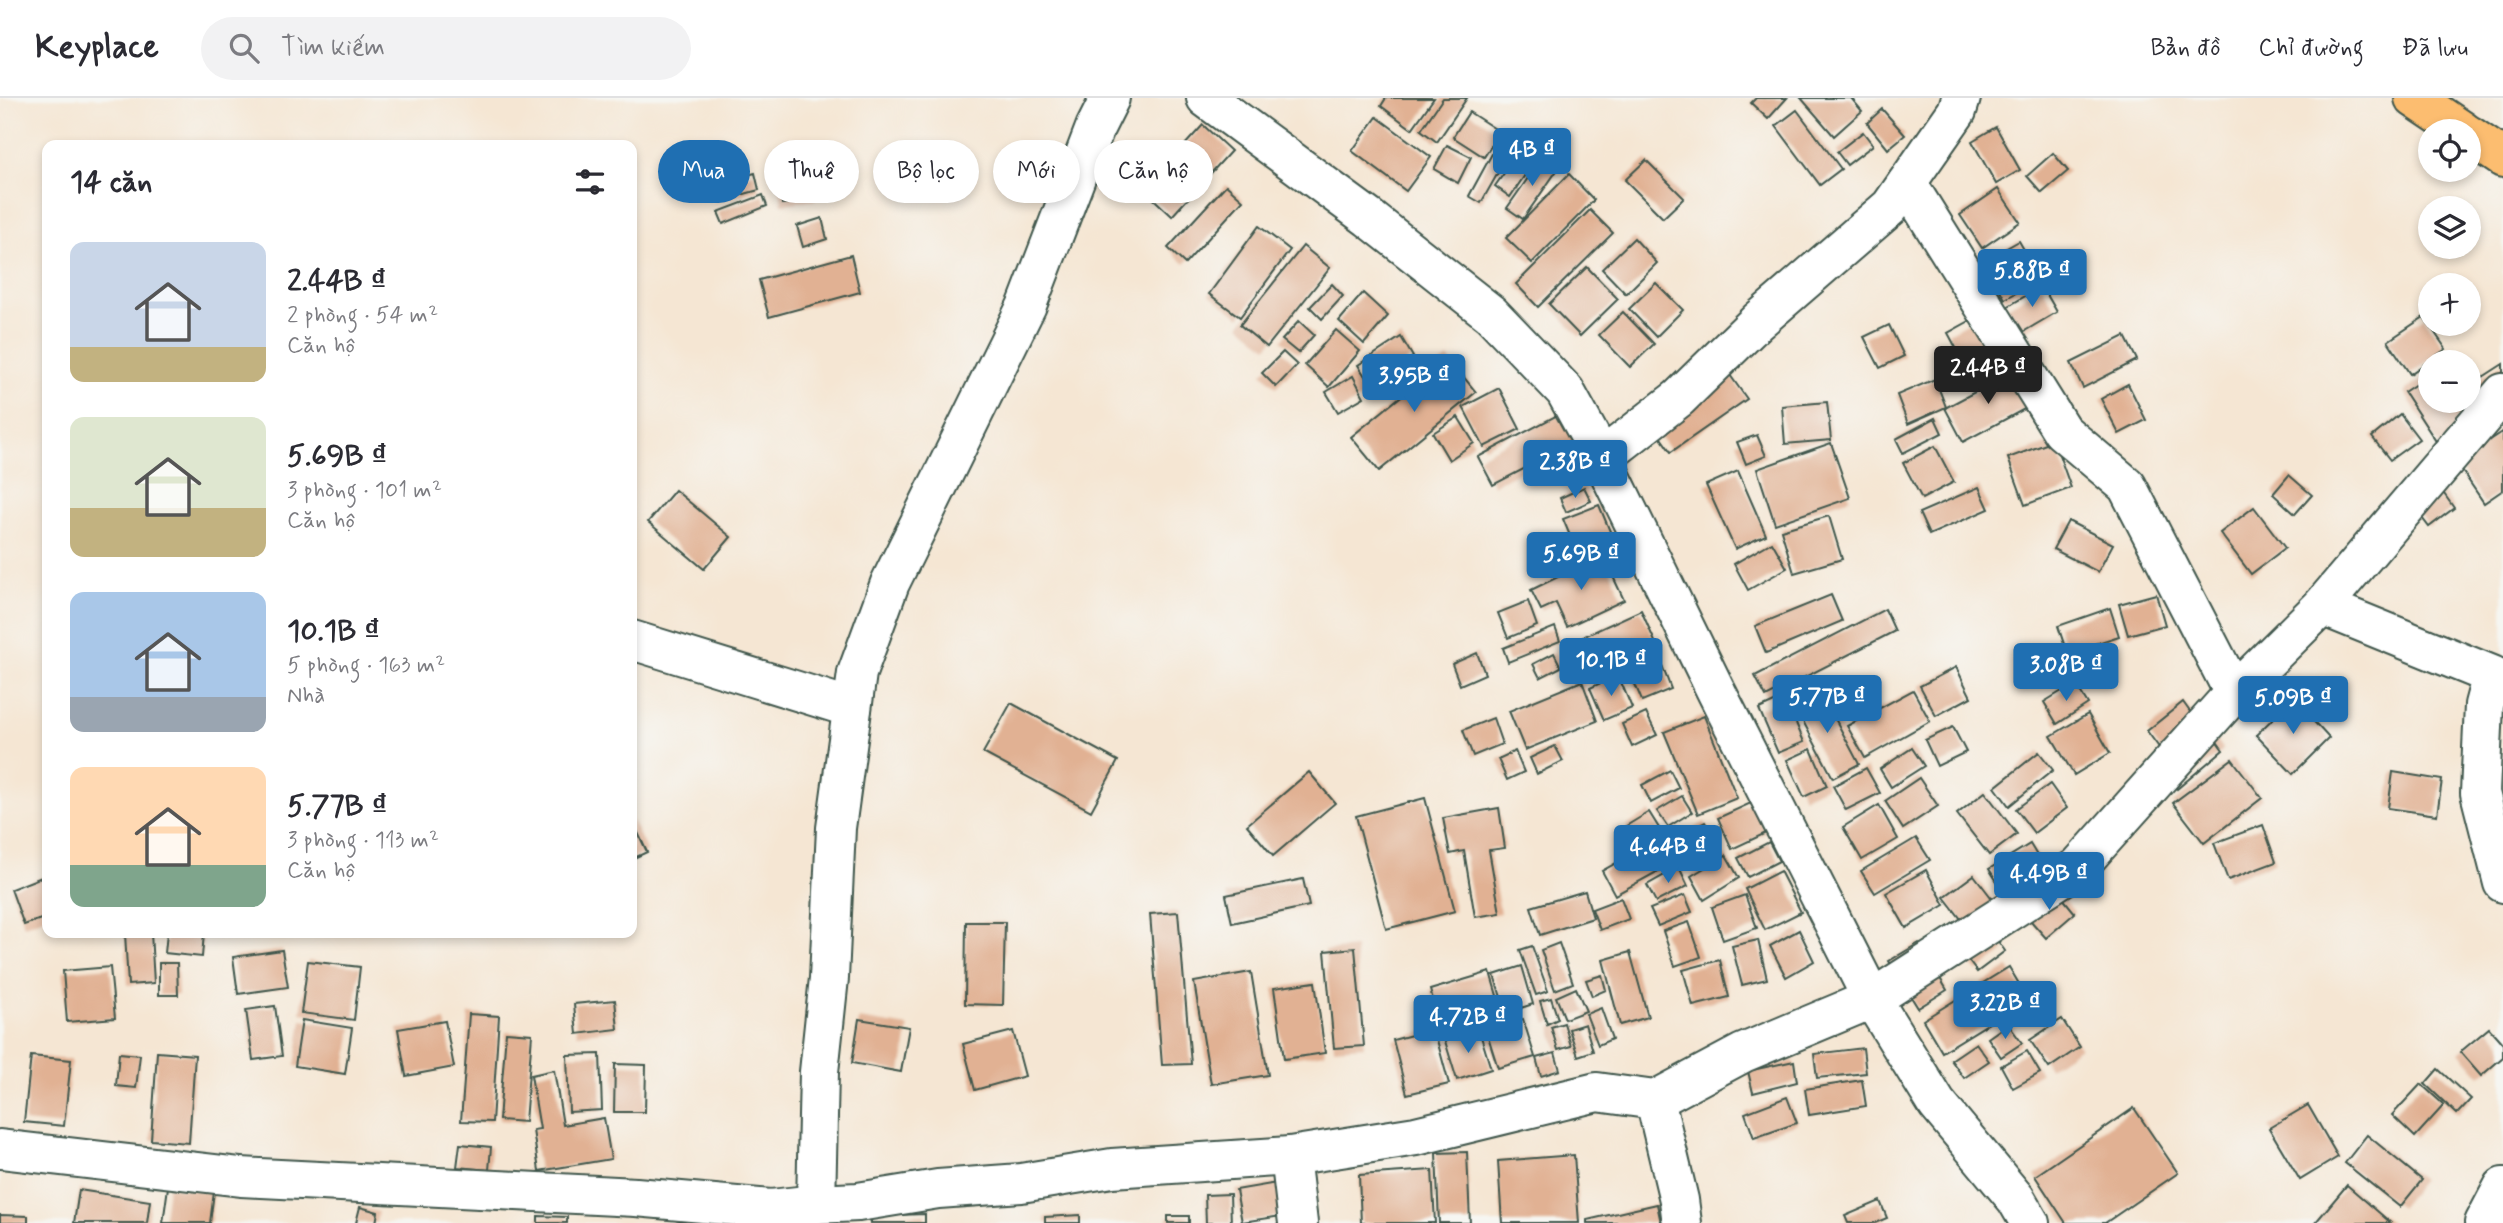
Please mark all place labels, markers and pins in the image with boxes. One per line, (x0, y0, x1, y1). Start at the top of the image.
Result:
pin: 4B ₫ (1491, 129, 1573, 188)
pin: 5.88B ₫ (1967, 250, 2097, 309)
pin: 2.44B ₫ (1923, 346, 2053, 406)
pin: 3.95B ₫ (1349, 354, 1479, 414)
pin: 2.38B ₫ (1510, 440, 1640, 500)
pin: 5.69B ₫ (1516, 532, 1646, 592)
pin: 10.1B ₫ (1546, 638, 1676, 698)
pin: 3.08B ₫ (2001, 644, 2131, 703)
pin: 5.77B ₫ (1762, 676, 1892, 735)
pin: 5.09B ₫ (2228, 676, 2358, 736)
pin: 4.64B ₫ (1603, 826, 1733, 885)
pin: 4.49B ₫ (1984, 852, 2114, 912)
pin: 3.22B ₫ (1940, 982, 2070, 1041)
pin: 4.72B ₫ (1403, 996, 1533, 1055)

